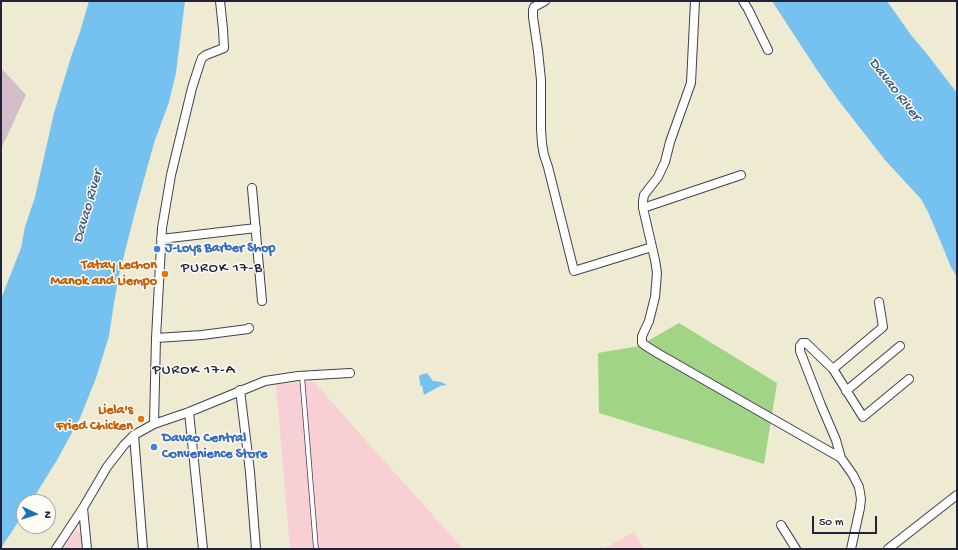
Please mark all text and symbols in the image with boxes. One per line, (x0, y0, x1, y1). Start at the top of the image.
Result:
water label: Davao River (864, 55, 924, 125)
water label: Davao River (70, 168, 108, 246)
place label: J-Loys Barber Shop (165, 241, 276, 257)
marker: J-Loys Barber Shop (152, 244, 162, 254)
place label: Tatay Lechon Manok and Liempo (51, 258, 157, 290)
district label: PUROK 17-B (181, 260, 263, 278)
marker: Tatay Lechon Manok and Liempo (160, 269, 170, 279)
district label: PUROK 17-A (152, 362, 236, 380)
place label: Liela's Fried Chicken (56, 403, 133, 436)
marker: Liela's Fried Chicken (136, 414, 146, 424)
place label: Davao Central Convenience Store (162, 431, 267, 464)
marker: Davao Central Convenience Store (149, 442, 159, 452)
north arrow (16, 494, 56, 534)
scale bar (814, 508, 879, 534)
text: N (41, 511, 53, 519)
text: 50 m (819, 516, 844, 530)

